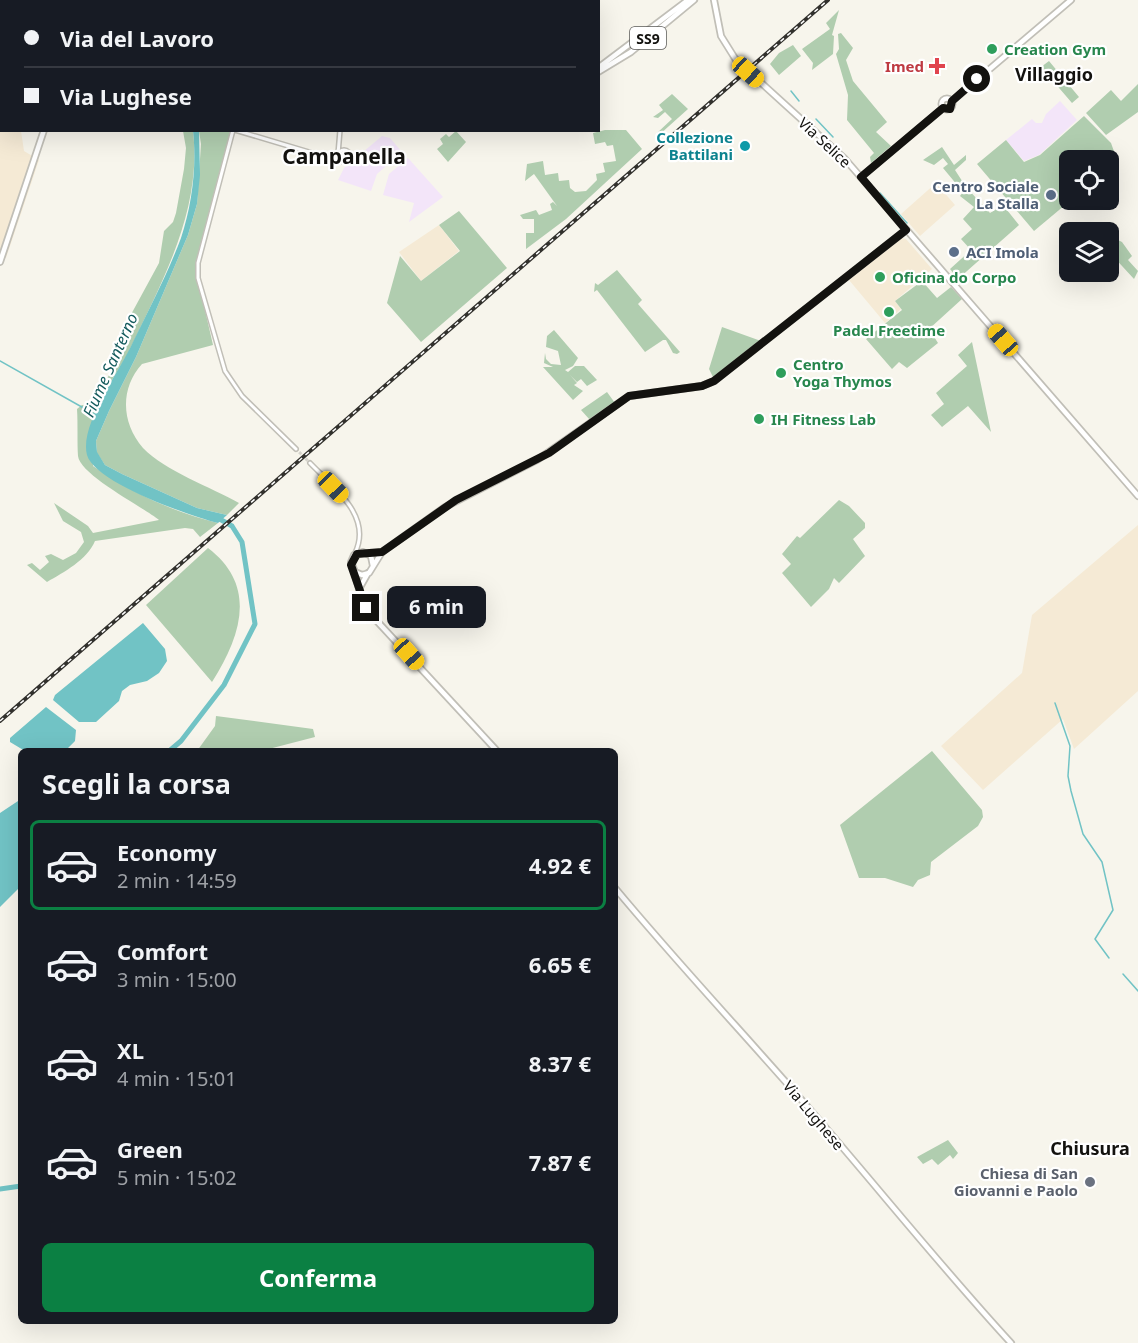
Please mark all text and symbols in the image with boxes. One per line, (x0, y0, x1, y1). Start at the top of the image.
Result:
text: Via del Lavoro (60, 23, 214, 53)
road number: SS9 (630, 27, 666, 49)
place label: Creation Gym (1004, 39, 1106, 59)
marker: Creation Gym (985, 42, 999, 56)
car (729, 53, 767, 91)
place label: Imed (885, 56, 924, 76)
marker: Imed (928, 57, 946, 75)
district label: Villaggio (1015, 62, 1093, 86)
route start (963, 65, 990, 92)
text: Via Lughese (60, 81, 192, 111)
street label: Via Selice (794, 112, 856, 172)
place label: Collezione Battilani (656, 127, 733, 164)
marker: Collezione Battilani (738, 139, 752, 153)
district label: Campanella (282, 142, 406, 170)
map controls (1059, 150, 1119, 282)
button: locate (1059, 150, 1119, 210)
place label: Centro Sociale La Stalla (932, 176, 1039, 213)
marker: Centro Sociale La Stalla (1044, 188, 1058, 202)
button: layers (1059, 222, 1119, 282)
place label: ACI Imola (966, 242, 1039, 262)
marker: ACI Imola (947, 245, 961, 259)
place label: Oficina do Corpo (892, 267, 1016, 287)
marker: Oficina do Corpo (873, 270, 887, 284)
marker: Padel Freetime (882, 305, 896, 319)
water label: Fiume Santerno (77, 310, 143, 420)
place label: Padel Freetime (833, 320, 945, 340)
car (984, 321, 1022, 359)
place label: Centro Yoga Thymos (793, 354, 892, 391)
marker: Centro Yoga Thymos (774, 366, 788, 380)
place label: IH Fitness Lab (771, 409, 876, 429)
marker: IH Fitness Lab (752, 412, 766, 426)
car (314, 468, 352, 506)
callout: 6 min (387, 587, 486, 629)
text: 6 min (409, 593, 464, 620)
route end (352, 594, 379, 621)
car (390, 635, 428, 673)
text: Scegli la corsa (42, 765, 231, 802)
text: Economy (117, 837, 216, 867)
icon: car (45, 838, 99, 892)
text: 4.92 € (529, 850, 591, 880)
text: 2 min · 14:59 (117, 867, 237, 894)
text: Comfort (117, 936, 208, 966)
icon: car (45, 937, 99, 991)
text: 6.65 € (529, 949, 591, 979)
text: 3 min · 15:00 (117, 966, 237, 993)
text: XL (117, 1035, 144, 1065)
icon: car (45, 1036, 99, 1090)
text: 8.37 € (529, 1048, 591, 1078)
text: 4 min · 15:01 (117, 1065, 237, 1092)
street label: Via Lughese (779, 1076, 849, 1154)
text: Green (117, 1134, 183, 1164)
icon: car (45, 1135, 99, 1189)
district label: Chiusura (1050, 1136, 1130, 1160)
text: 7.87 € (529, 1147, 591, 1177)
place label: Chiesa di San Giovanni e Paolo (954, 1163, 1078, 1200)
text: 5 min · 15:02 (117, 1164, 237, 1191)
marker: Chiesa di San Giovanni e Paolo (1083, 1175, 1097, 1189)
button: Conferma (42, 1243, 594, 1312)

